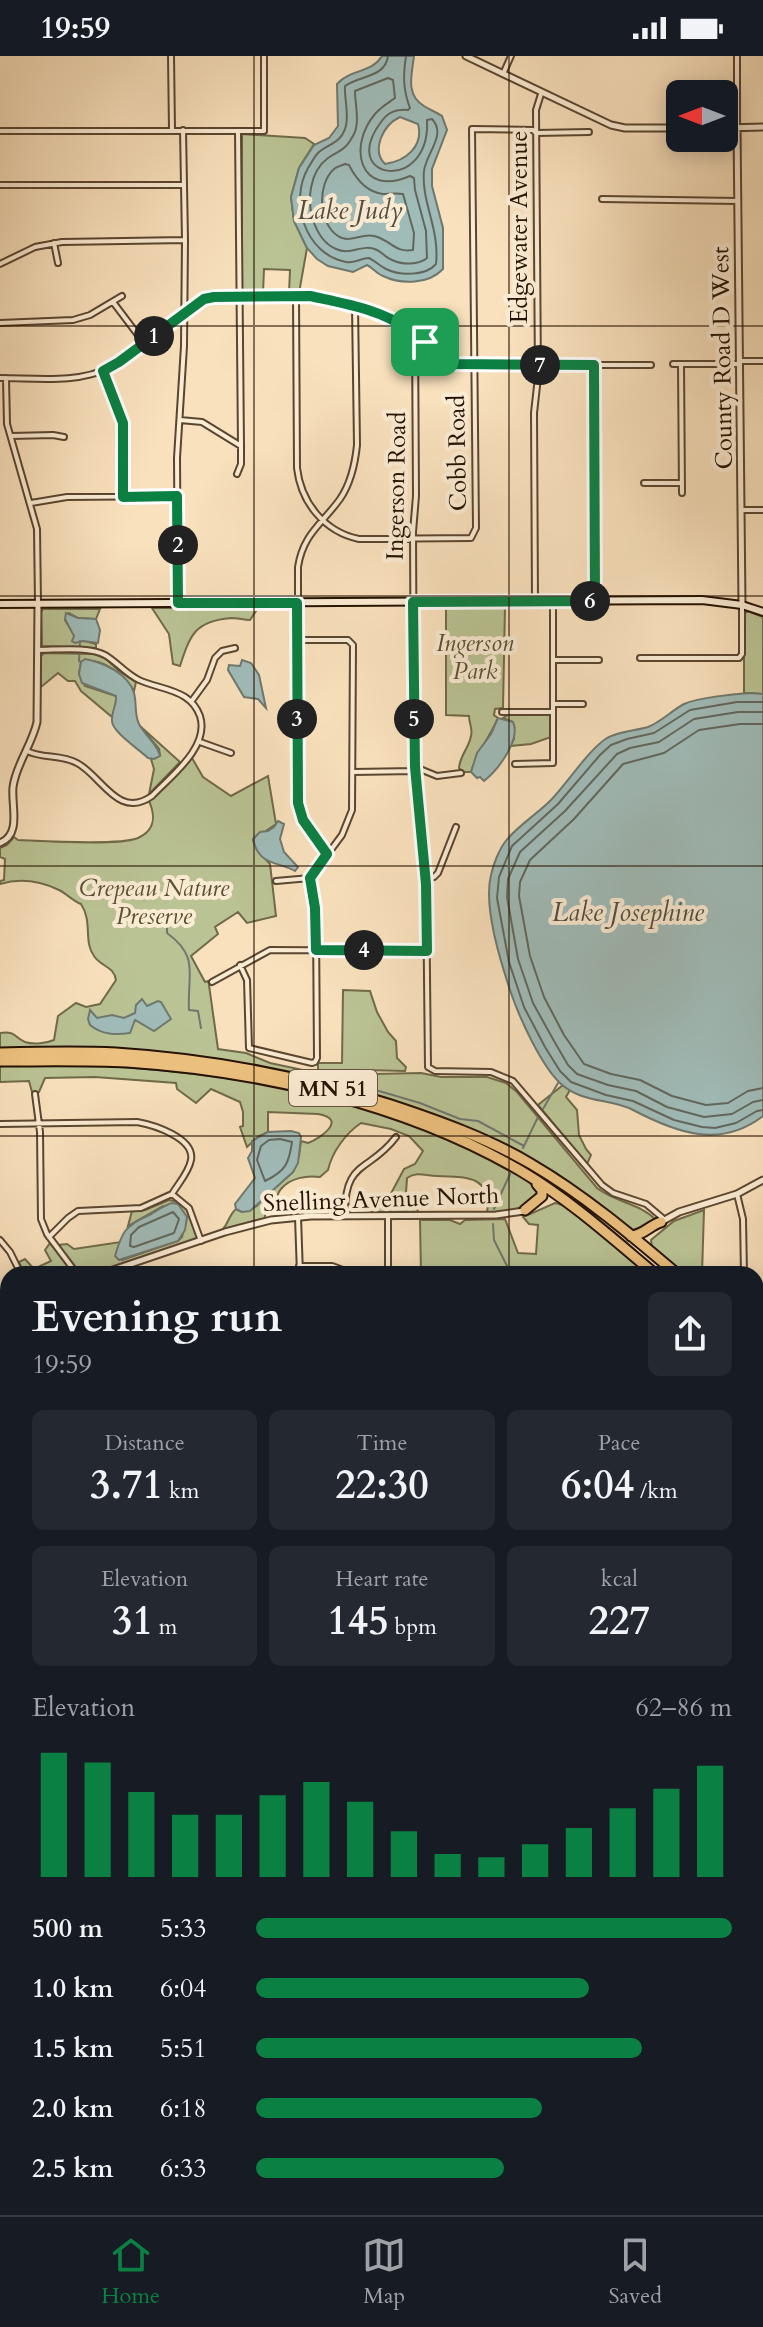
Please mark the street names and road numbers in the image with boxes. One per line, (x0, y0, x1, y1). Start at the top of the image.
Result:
street label: Edgewater Avenue (503, 130, 536, 324)
street label: County Road D West (704, 246, 741, 470)
street label: Cobb Road (440, 394, 475, 511)
street label: Ingerson Road (379, 411, 414, 561)
road number: MN 51 (289, 1070, 377, 1106)
street label: Snelling Avenue North (262, 1179, 500, 1220)

